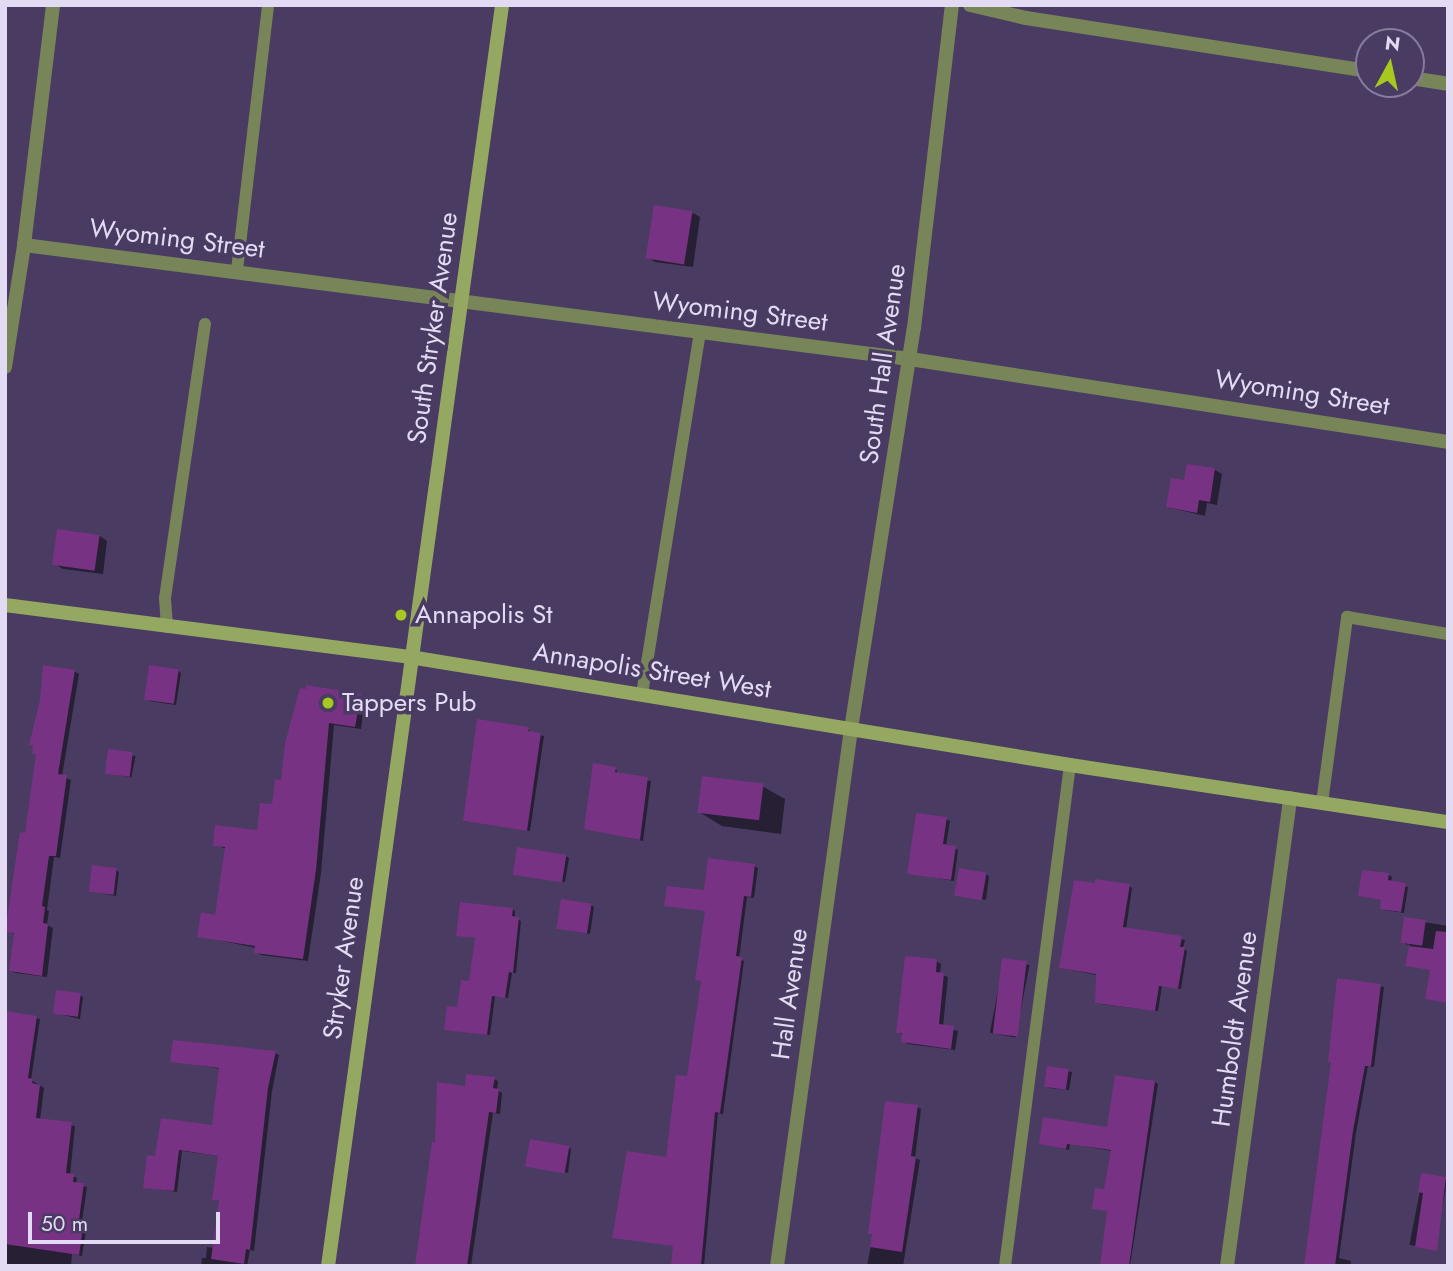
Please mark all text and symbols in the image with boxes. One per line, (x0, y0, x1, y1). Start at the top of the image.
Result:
north arrow (1355, 28, 1425, 98)
text: N (1383, 29, 1402, 58)
street label: South Stryker Avenue (401, 210, 465, 446)
street label: Wyoming Street (88, 213, 266, 265)
street label: South Hall Avenue (854, 262, 912, 466)
street label: Wyoming Street (651, 286, 829, 338)
street label: Wyoming Street (1212, 364, 1392, 422)
place label: Annapolis St (415, 599, 552, 631)
marker: Annapolis St (393, 607, 409, 623)
street label: Annapolis Street West (531, 637, 773, 705)
place label: Tappers Pub (342, 687, 476, 719)
marker: Tappers Pub (320, 695, 336, 711)
street label: Stryker Avenue (317, 875, 371, 1041)
street label: Hall Avenue (765, 927, 815, 1061)
street label: Humboldt Avenue (1206, 929, 1264, 1129)
scale bar (32, 1198, 224, 1242)
text: 50 m (41, 1209, 88, 1239)

